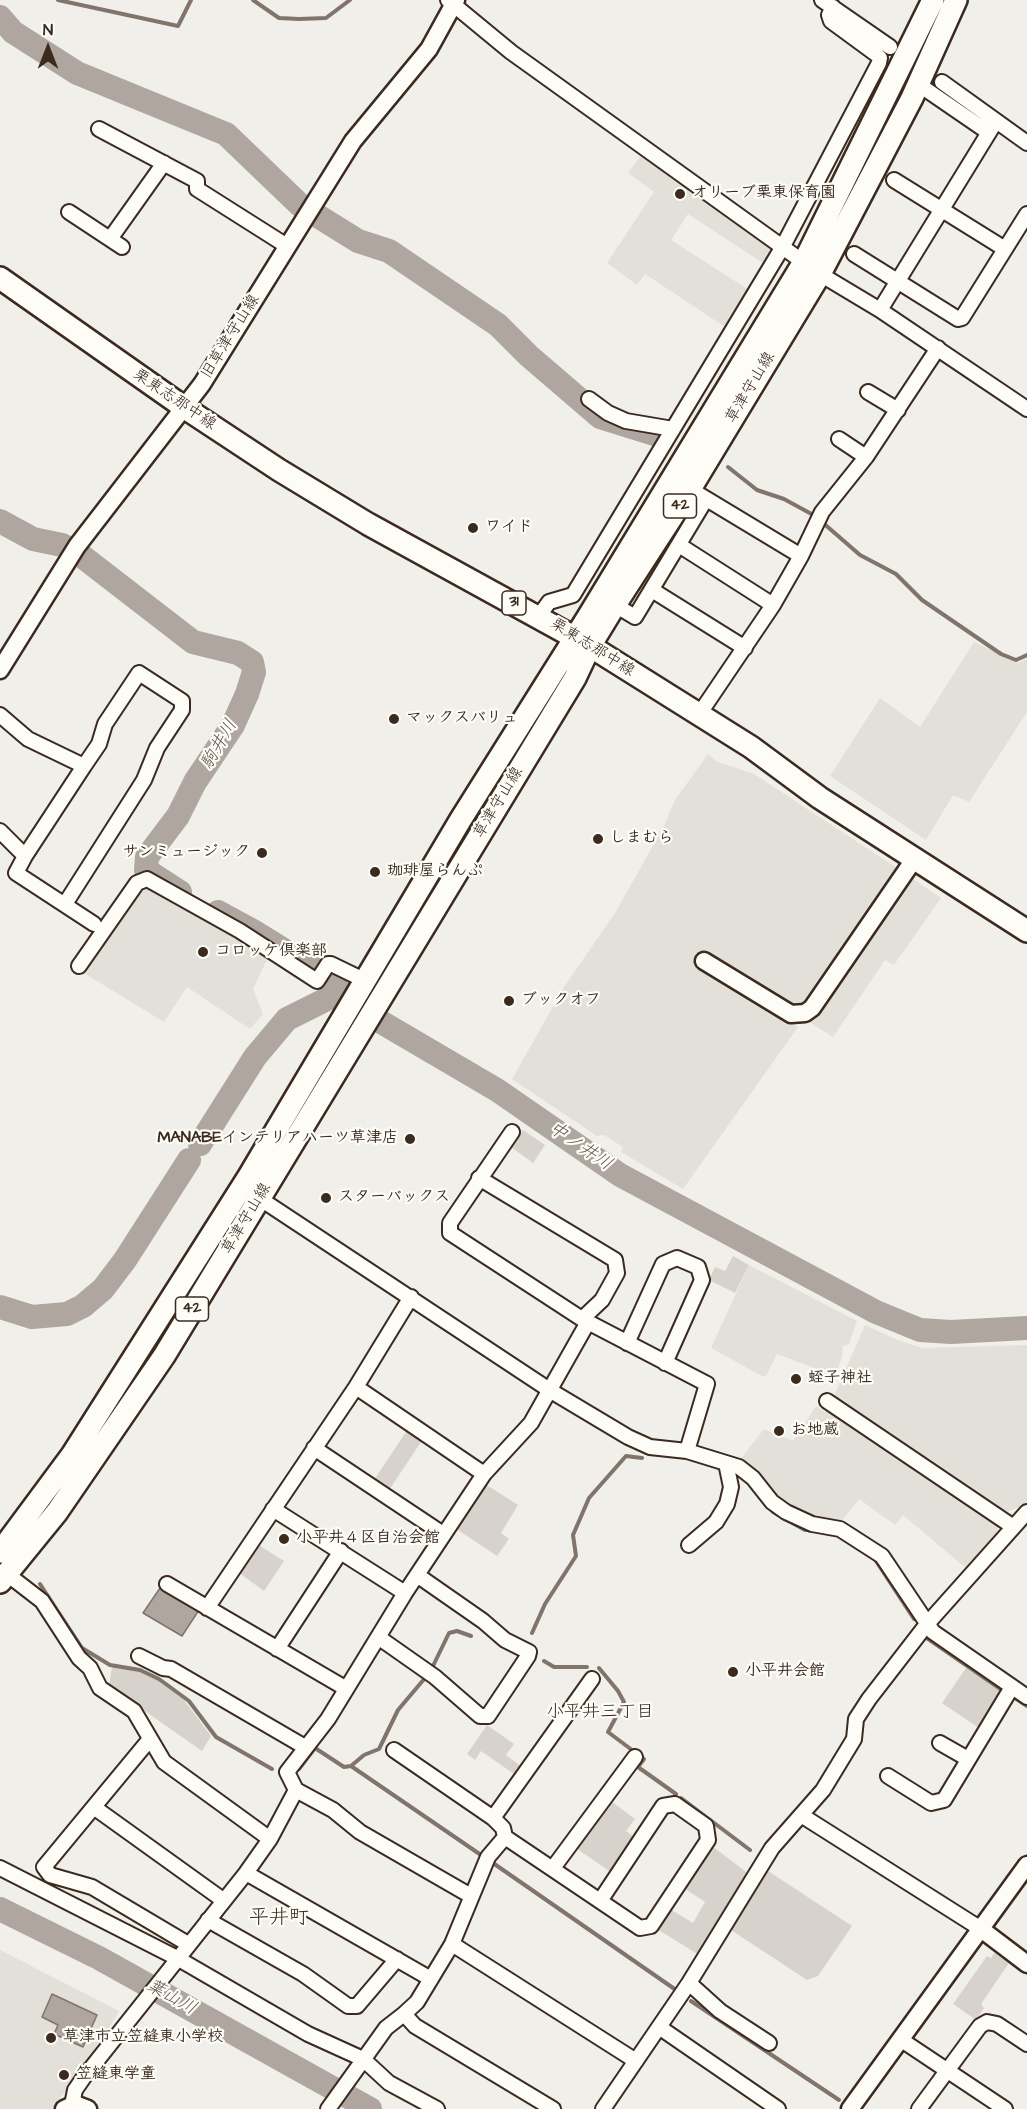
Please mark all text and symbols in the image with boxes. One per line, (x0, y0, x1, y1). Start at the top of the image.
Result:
north arrow (18, 18, 78, 78)
text: N (43, 19, 53, 41)
place label: オリーブ栗東保育園 (692, 184, 836, 204)
marker: オリーブ栗東保育園 (673, 187, 687, 201)
street label: 旧草津守山線 (197, 291, 265, 383)
street label: 草津守山線 (722, 349, 780, 427)
street label: 栗東志那中線 (129, 365, 219, 435)
road number: 42 (664, 494, 696, 518)
place label: ワイド (485, 518, 533, 538)
marker: ワイド (466, 521, 480, 535)
road number: 31 (502, 591, 526, 615)
street label: 栗東志那中線 (546, 614, 638, 682)
place label: マックスバリュ (406, 709, 518, 729)
marker: マックスバリュ (387, 712, 401, 726)
water label: 駒井川 (197, 716, 243, 774)
street label: 草津守山線 (470, 764, 528, 842)
place label: しまむら (610, 829, 674, 849)
marker: しまむら (591, 832, 605, 846)
place label: サンミュージック (122, 843, 250, 863)
marker: サンミュージック (255, 846, 269, 860)
place label: 珈琲屋らんぷ (387, 862, 483, 882)
marker: 珈琲屋らんぷ (368, 865, 382, 879)
place label: コロッケ倶楽部 (215, 942, 327, 962)
marker: コロッケ倶楽部 (196, 945, 210, 959)
place label: ブックオフ (521, 991, 601, 1011)
marker: ブックオフ (502, 994, 516, 1008)
water label: 中ノ井川 (544, 1118, 616, 1176)
place label: MANABEインテリアハーツ草津店 (157, 1129, 398, 1149)
marker: MANABEインテリアハーツ草津店 (403, 1132, 417, 1146)
street label: 草津守山線 (218, 1180, 276, 1258)
place label: スターバックス (338, 1188, 450, 1208)
marker: スターバックス (319, 1191, 333, 1205)
road number: 42 (176, 1297, 208, 1321)
place label: 蛭子神社 (808, 1369, 872, 1389)
marker: 蛭子神社 (789, 1372, 803, 1386)
place label: お地蔵 (791, 1421, 839, 1441)
marker: お地蔵 (772, 1424, 786, 1438)
place label: 小平井４区自治会館 (296, 1529, 440, 1549)
marker: 小平井４区自治会館 (277, 1532, 291, 1546)
place label: 小平井会館 (745, 1662, 825, 1682)
marker: 小平井会館 (726, 1665, 740, 1679)
district label: 小平井三丁目 (546, 1702, 654, 1724)
district label: 平井町 (249, 1907, 309, 1931)
water label: 葉山川 (142, 1975, 200, 2021)
place label: 草津市立笠縫東小学校 (63, 2028, 223, 2048)
marker: 草津市立笠縫東小学校 (44, 2031, 58, 2045)
place label: 笠縫東学童 (76, 2065, 156, 2085)
marker: 笠縫東学童 (57, 2068, 71, 2082)

